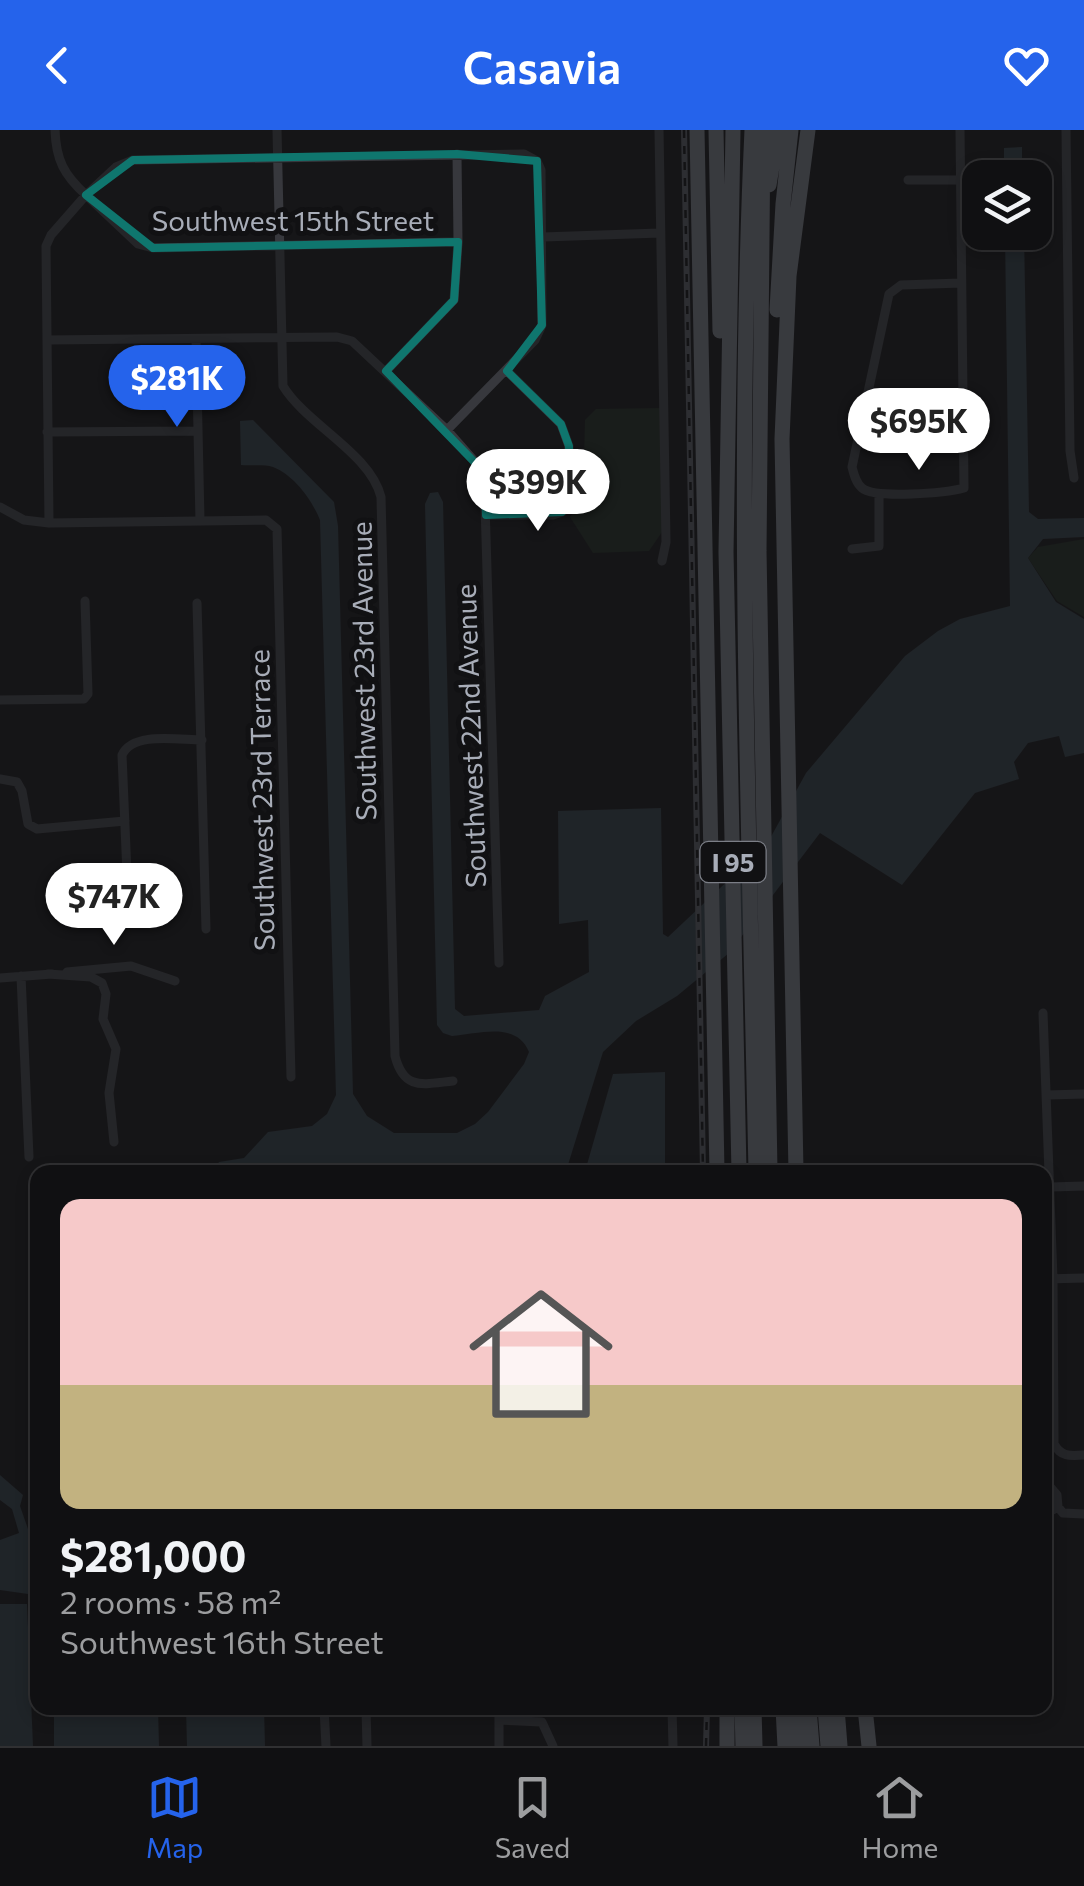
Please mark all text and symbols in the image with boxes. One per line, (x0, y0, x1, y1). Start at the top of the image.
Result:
icon: back (30, 38, 85, 93)
text: Casavia (463, 38, 621, 93)
icon: heart (999, 38, 1054, 93)
map controls (962, 160, 1052, 250)
button: layers (962, 160, 1052, 250)
street label: Southwest 15th Street (152, 203, 434, 237)
pin: $281K (107, 345, 247, 430)
text: $281K (130, 357, 224, 397)
pin: $695K (849, 388, 989, 473)
text: $695K (870, 400, 968, 440)
pin: $399K (468, 449, 608, 534)
text: $399K (489, 461, 587, 501)
street label: Southwest 23rd Avenue (343, 521, 383, 821)
street label: Southwest 22nd Avenue (448, 583, 492, 889)
street label: Southwest 23rd Terrace (241, 649, 281, 951)
road number: I 95 (700, 842, 766, 882)
pin: $747K (44, 863, 184, 948)
text: $747K (68, 875, 160, 915)
icon: home (451, 1264, 631, 1444)
text: $281,000 (60, 1529, 246, 1581)
text: 2 rooms · 58 m² (60, 1581, 281, 1621)
text: Southwest 16th Street (60, 1621, 384, 1661)
tab: Map (146, 1770, 203, 1864)
tab: Saved (495, 1770, 570, 1864)
tab: Home (861, 1770, 938, 1864)

